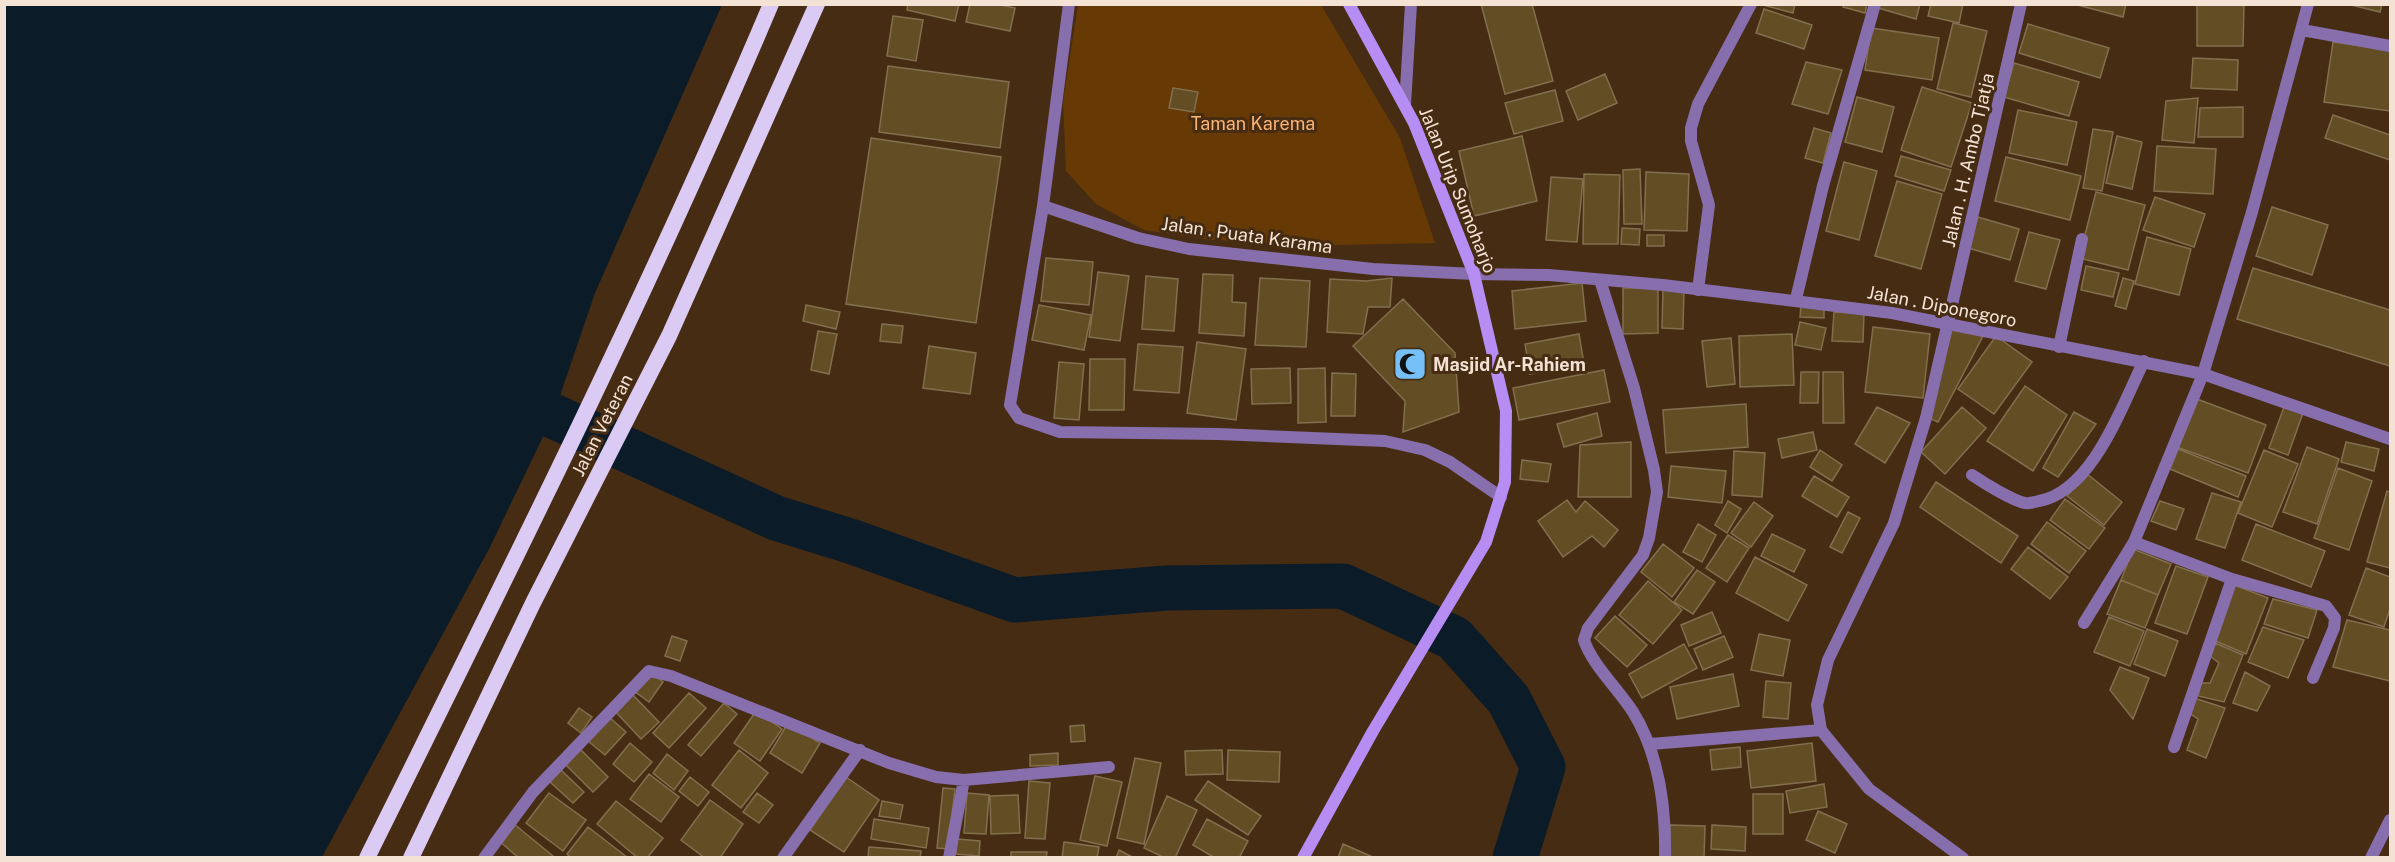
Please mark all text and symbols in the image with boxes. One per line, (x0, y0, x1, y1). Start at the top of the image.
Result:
street label: Jalan . H. Ambo Tjatja (1938, 71, 1998, 249)
street label: Jalan Urip Sumoharjo (1415, 104, 1501, 276)
park label: Taman Karema (1191, 113, 1315, 134)
street label: Jalan . Puata Karama (1160, 213, 1334, 257)
street label: Jalan . Diponegoro (1865, 281, 2019, 331)
mosque icon: Masjid Ar-Rahiem (1392, 346, 1428, 382)
place label: Masjid Ar-Rahiem (1433, 354, 1586, 375)
street label: Jalan Veteran (567, 370, 637, 480)

